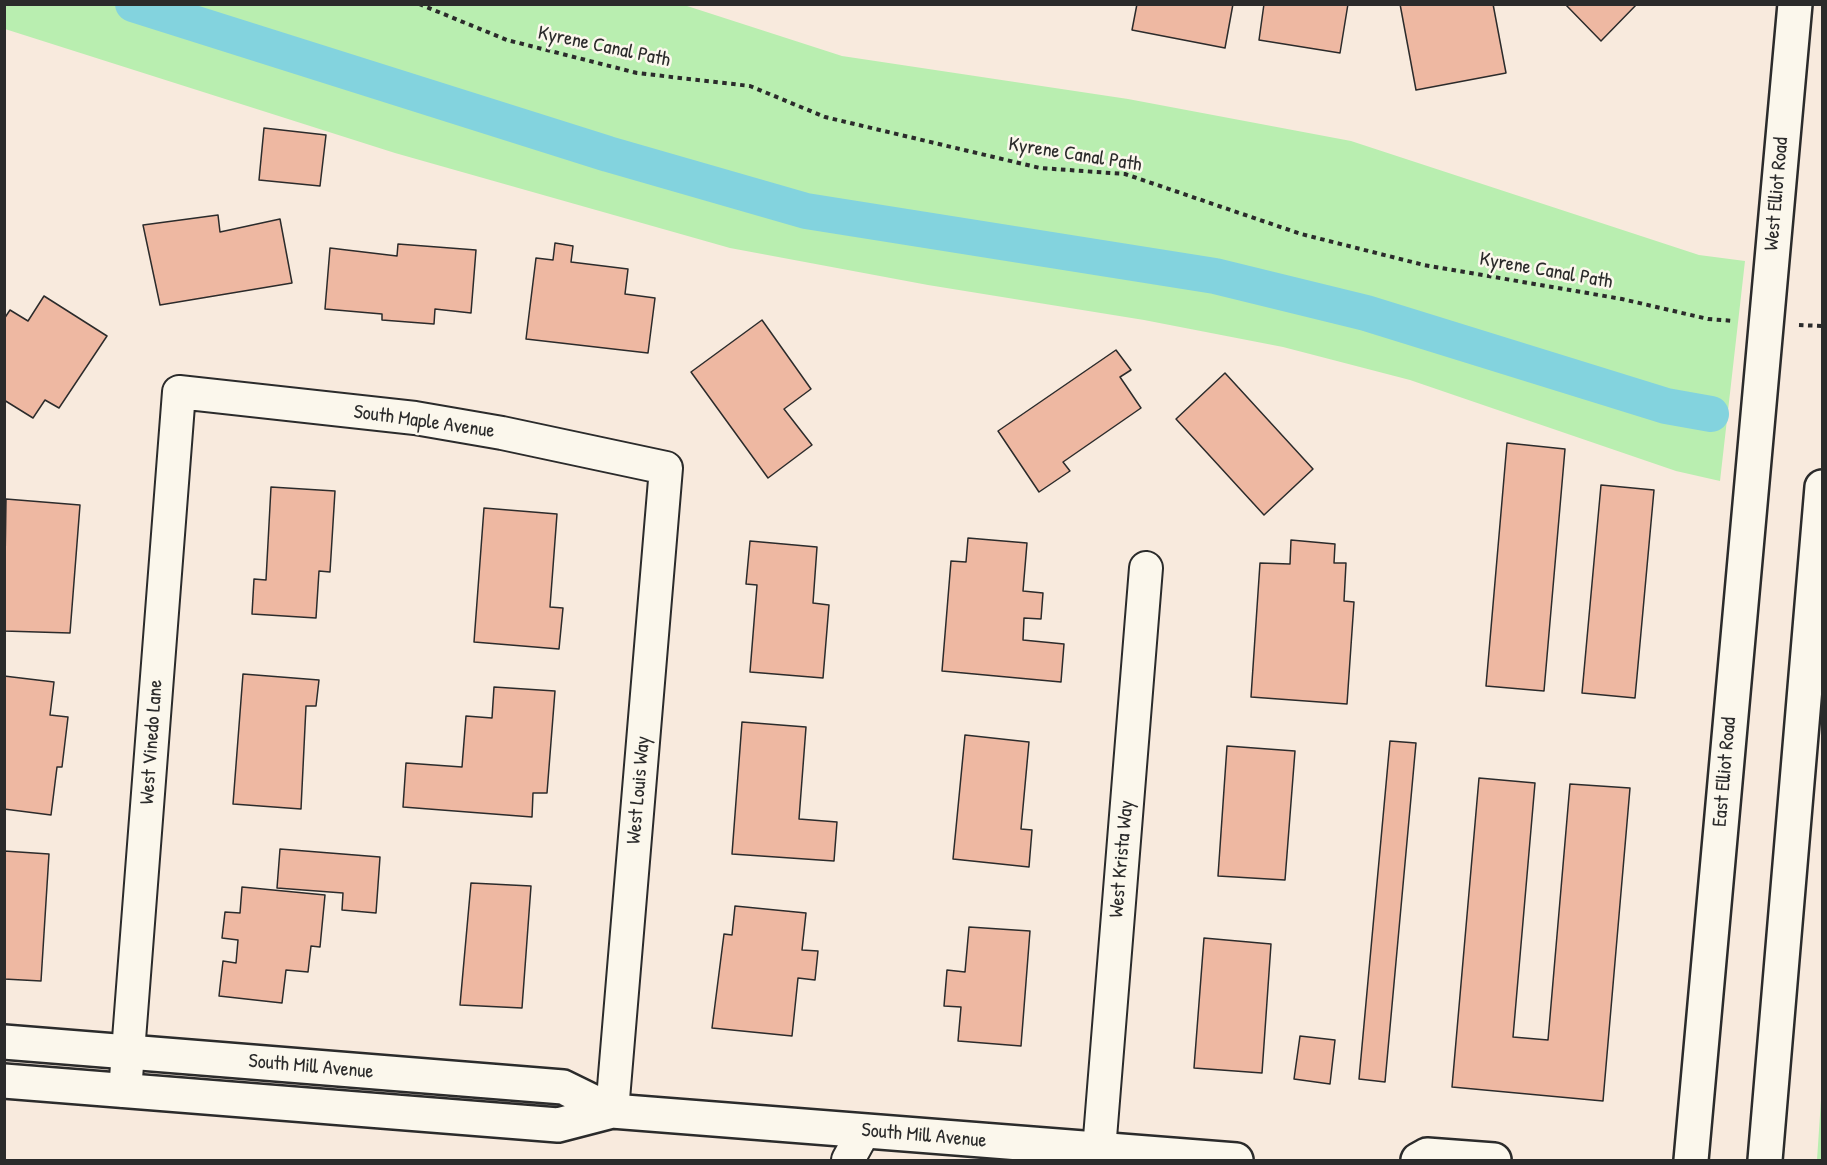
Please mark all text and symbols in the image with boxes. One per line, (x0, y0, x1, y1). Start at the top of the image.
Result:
street label: Kyrene Canal Path (536, 21, 672, 73)
street label: Kyrene Canal Path (1007, 133, 1143, 177)
street label: West Elliot Road (1760, 136, 1794, 252)
street label: Kyrene Canal Path (1478, 248, 1614, 294)
street label: South Maple Avenue (352, 400, 496, 444)
street label: West Vinedo Lane (136, 679, 168, 805)
street label: East Elliot Road (1708, 716, 1742, 828)
street label: West Louis Way (622, 735, 656, 845)
street label: West Krista Way (1105, 799, 1139, 919)
street label: South Mill Avenue (247, 1050, 375, 1084)
street label: South Mill Avenue (860, 1119, 988, 1153)

